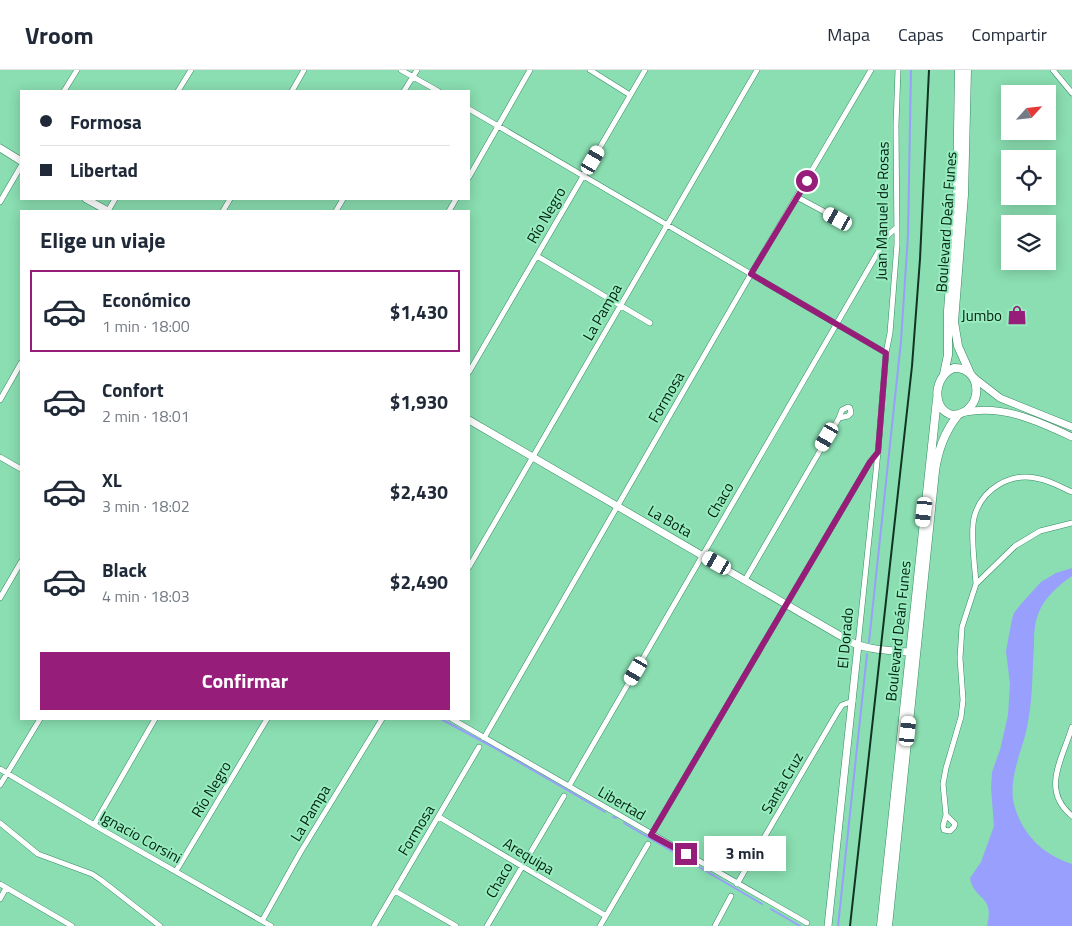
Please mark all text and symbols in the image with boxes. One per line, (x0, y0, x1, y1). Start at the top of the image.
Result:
text: Vroom (25, 17, 94, 53)
text: Mapa (827, 21, 870, 48)
text: Capas (898, 21, 944, 48)
text: Compartir (972, 21, 1047, 48)
north arrow (1001, 85, 1056, 140)
map controls (1001, 85, 1056, 270)
text: Formosa (70, 107, 142, 136)
street label: Juan Manuel de Rosas (869, 141, 895, 281)
car (579, 143, 606, 177)
button: locate (1001, 150, 1056, 205)
street label: Boulevard Deán Funes (930, 151, 962, 293)
text: Libertad (70, 155, 138, 184)
route start (796, 170, 818, 192)
street label: Río Negro (521, 182, 572, 248)
car (821, 205, 854, 233)
button: layers (1001, 215, 1056, 270)
text: Elige un viaje (40, 223, 166, 257)
street label: La Pampa (576, 279, 628, 345)
text: Económico (102, 285, 191, 314)
icon: car (42, 289, 87, 334)
text: $1,430 (390, 297, 448, 326)
place label: Jumbo (961, 304, 1002, 327)
shop icon: Jumbo (1006, 304, 1028, 326)
text: 1 min · 18:00 (102, 314, 190, 338)
street label: Formosa (642, 367, 690, 427)
text: Confort (102, 375, 164, 404)
icon: car (42, 379, 87, 424)
text: $1,930 (390, 387, 448, 416)
text: 2 min · 18:01 (102, 404, 190, 428)
car (813, 420, 840, 454)
text: XL (102, 465, 122, 494)
icon: car (42, 469, 87, 514)
text: $2,430 (390, 477, 448, 506)
street label: Chaco (701, 478, 740, 522)
text: 3 min · 18:02 (102, 494, 190, 518)
car (914, 496, 933, 528)
street label: La Bota (644, 499, 697, 543)
car (700, 549, 733, 577)
text: Black (102, 555, 147, 584)
icon: car (42, 559, 87, 604)
street label: Boulevard Deán Funes (879, 560, 917, 702)
text: $2,490 (390, 567, 448, 596)
text: 4 min · 18:03 (102, 584, 190, 608)
street label: El Dorado (831, 606, 859, 669)
button: Confirmar (40, 652, 450, 710)
car (622, 654, 649, 688)
car (898, 715, 917, 747)
street label: Santa Cruz (755, 748, 809, 818)
street label: Río Negro (185, 756, 237, 822)
street label: La Pampa (284, 780, 336, 846)
street label: Libertad (594, 780, 650, 826)
street label: Formosa (392, 800, 440, 860)
street label: Ignacio Corsini (96, 805, 186, 869)
street label: Arequipa (499, 832, 559, 881)
callout: 3 min (704, 836, 786, 872)
text: 3 min (726, 841, 764, 865)
route end (675, 843, 697, 865)
street label: Chaco (480, 858, 519, 902)

